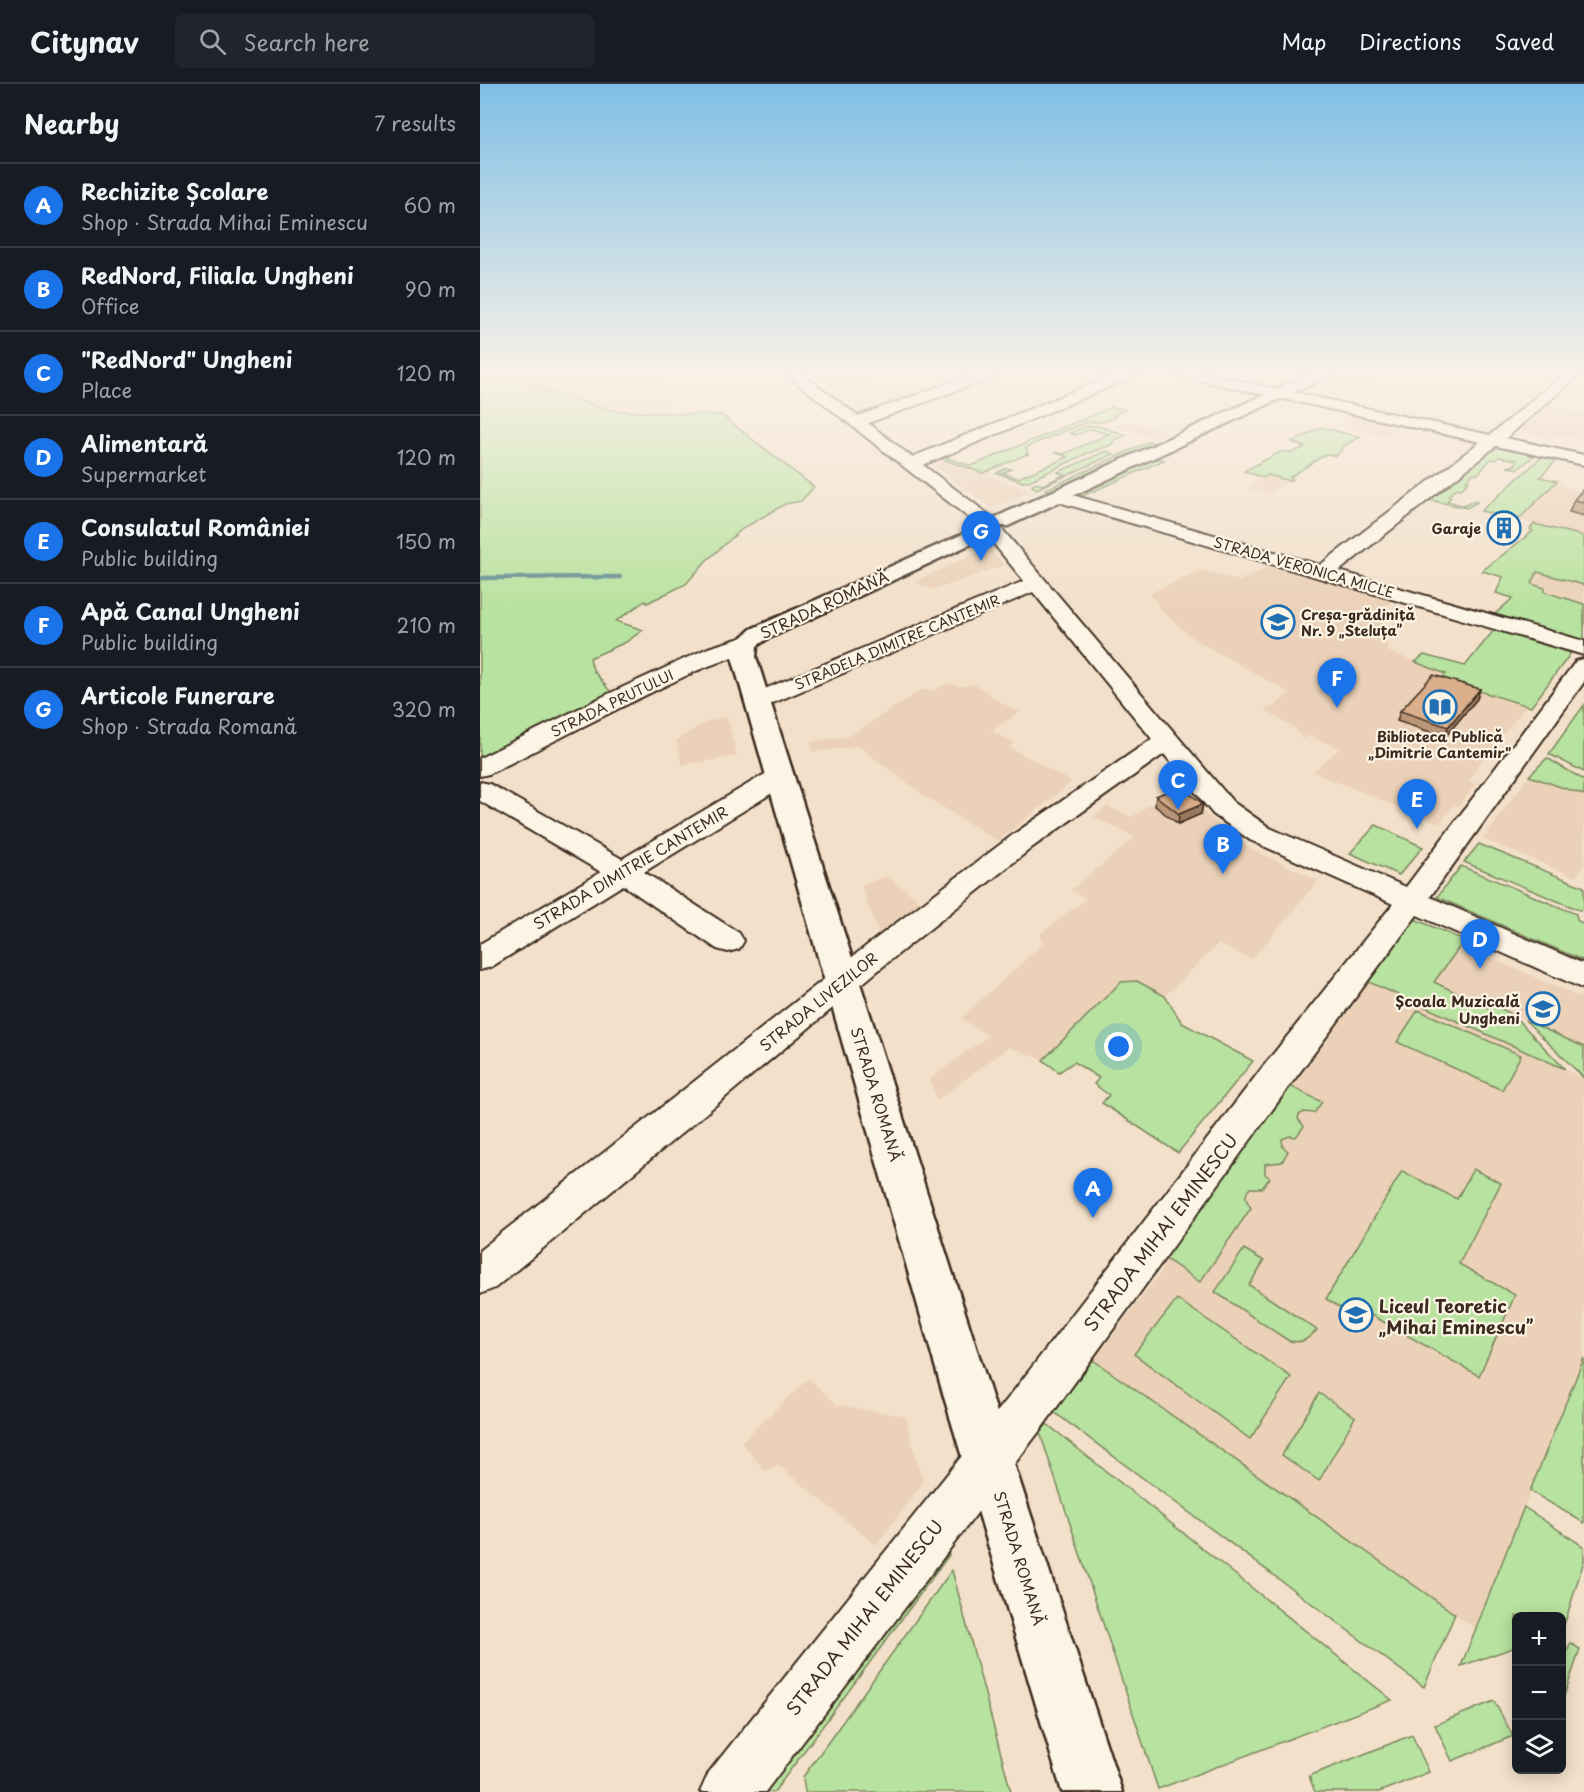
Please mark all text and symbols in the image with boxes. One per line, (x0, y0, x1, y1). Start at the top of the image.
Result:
search box (175, 14, 595, 68)
text: Citynav (30, 20, 139, 63)
icon: search (196, 25, 229, 58)
text: Search here (244, 25, 370, 58)
text: Map (1281, 25, 1326, 57)
text: Directions (1359, 25, 1461, 57)
text: Saved (1494, 25, 1554, 57)
text: Nearby (24, 104, 119, 143)
text: 7 results (374, 108, 456, 138)
text: Rechizite Școlare (81, 174, 268, 207)
text: A (36, 190, 51, 220)
text: 60 m (404, 190, 456, 220)
text: Shop · Strada Mihai Eminescu (81, 207, 368, 237)
text: RedNord, Filiala Ungheni (81, 258, 354, 291)
text: B (37, 274, 50, 304)
text: 90 m (405, 274, 456, 304)
text: Office (81, 291, 139, 321)
text: "RedNord" Ungheni (81, 342, 292, 375)
text: C (36, 358, 51, 388)
text: 120 m (397, 358, 456, 388)
text: Place (81, 375, 132, 405)
text: Alimentară (81, 426, 208, 459)
text: D (36, 442, 51, 472)
text: 120 m (397, 442, 456, 472)
text: Supermarket (81, 459, 207, 489)
text: Consulatul României (81, 510, 310, 543)
building icon: Garaje (1486, 510, 1522, 546)
pin: G (962, 512, 1000, 561)
place label: Garaje (1432, 518, 1481, 539)
text: E (37, 526, 50, 556)
text: 150 m (396, 526, 456, 556)
street label: STRADA VERONICA MICLE (1211, 531, 1397, 603)
text: Public building (81, 543, 218, 573)
street label: STRADA ROMANĂ (756, 564, 892, 644)
street label: STRADELA DIMITRE CANTEMIR (791, 589, 1003, 695)
text: Apă Canal Ungheni (81, 594, 300, 627)
school or university icon: Creșa-grădiniță Nr. 9 „Steluța” (1260, 604, 1296, 640)
place label: Creșa-grădiniță Nr. 9 „Steluța” (1301, 604, 1416, 641)
text: F (38, 610, 49, 640)
text: 210 m (397, 610, 456, 640)
text: Public building (81, 627, 218, 657)
pin: F (1318, 658, 1356, 708)
street label: STRADA PRUTULUI (547, 664, 677, 742)
text: Articole Funerare (81, 678, 275, 711)
library icon: Biblioteca Publică „Dimitrie Cantemir" (1422, 689, 1458, 725)
text: G (35, 694, 52, 724)
text: 320 m (392, 694, 456, 724)
text: Shop · Strada Romană (81, 711, 297, 741)
place label: Biblioteca Publică „Dimitrie Cantemir" (1368, 726, 1512, 763)
pin: C (1158, 760, 1198, 810)
pin: E (1398, 780, 1436, 829)
street label: STRADA DIMITRIE CANTEMIR (528, 799, 732, 935)
pin: B (1204, 824, 1242, 874)
pin: D (1460, 920, 1500, 969)
street label: STRADA LIVEZILOR (754, 946, 882, 1056)
place label: Școala Muzicală Ungheni (1395, 989, 1520, 1029)
school or university icon: Școala Muzicală Ungheni (1525, 991, 1561, 1027)
street label: STRADA ROMANĂ (846, 1024, 908, 1164)
your location (1104, 1032, 1133, 1061)
street label: STRADA MIHAI EMINESCU (1079, 1129, 1241, 1335)
pin: A (1074, 1168, 1112, 1218)
place label: Liceul Teoretic „Mihai Eminescu” (1379, 1292, 1533, 1340)
school or university icon: Liceul Teoretic „Mihai Eminescu” (1338, 1297, 1374, 1333)
street label: STRADA ROMANĂ (989, 1488, 1051, 1628)
street label: STRADA MIHAI EMINESCU (779, 1513, 949, 1721)
map controls (1512, 1612, 1566, 1774)
button: + (1512, 1612, 1566, 1666)
button: − (1512, 1666, 1566, 1720)
button: layers (1512, 1720, 1566, 1774)

